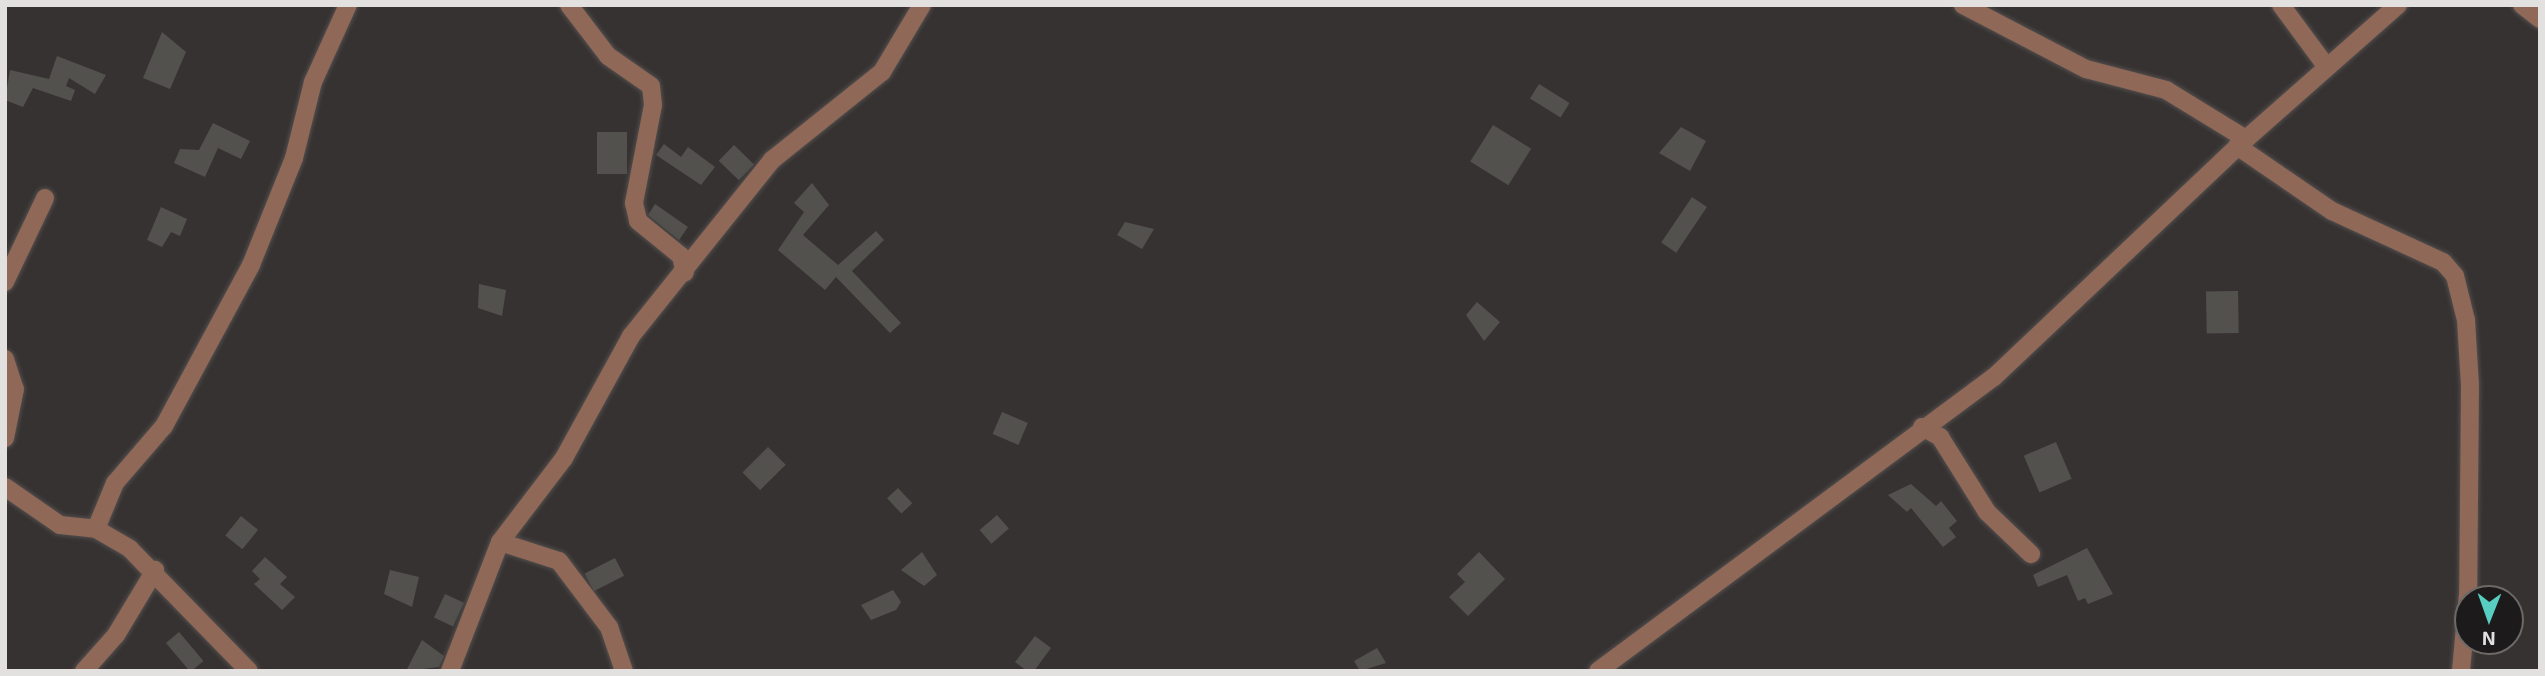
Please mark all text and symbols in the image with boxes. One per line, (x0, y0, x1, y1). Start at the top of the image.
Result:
north arrow (2454, 585, 2524, 655)
text: N (2482, 628, 2496, 651)

